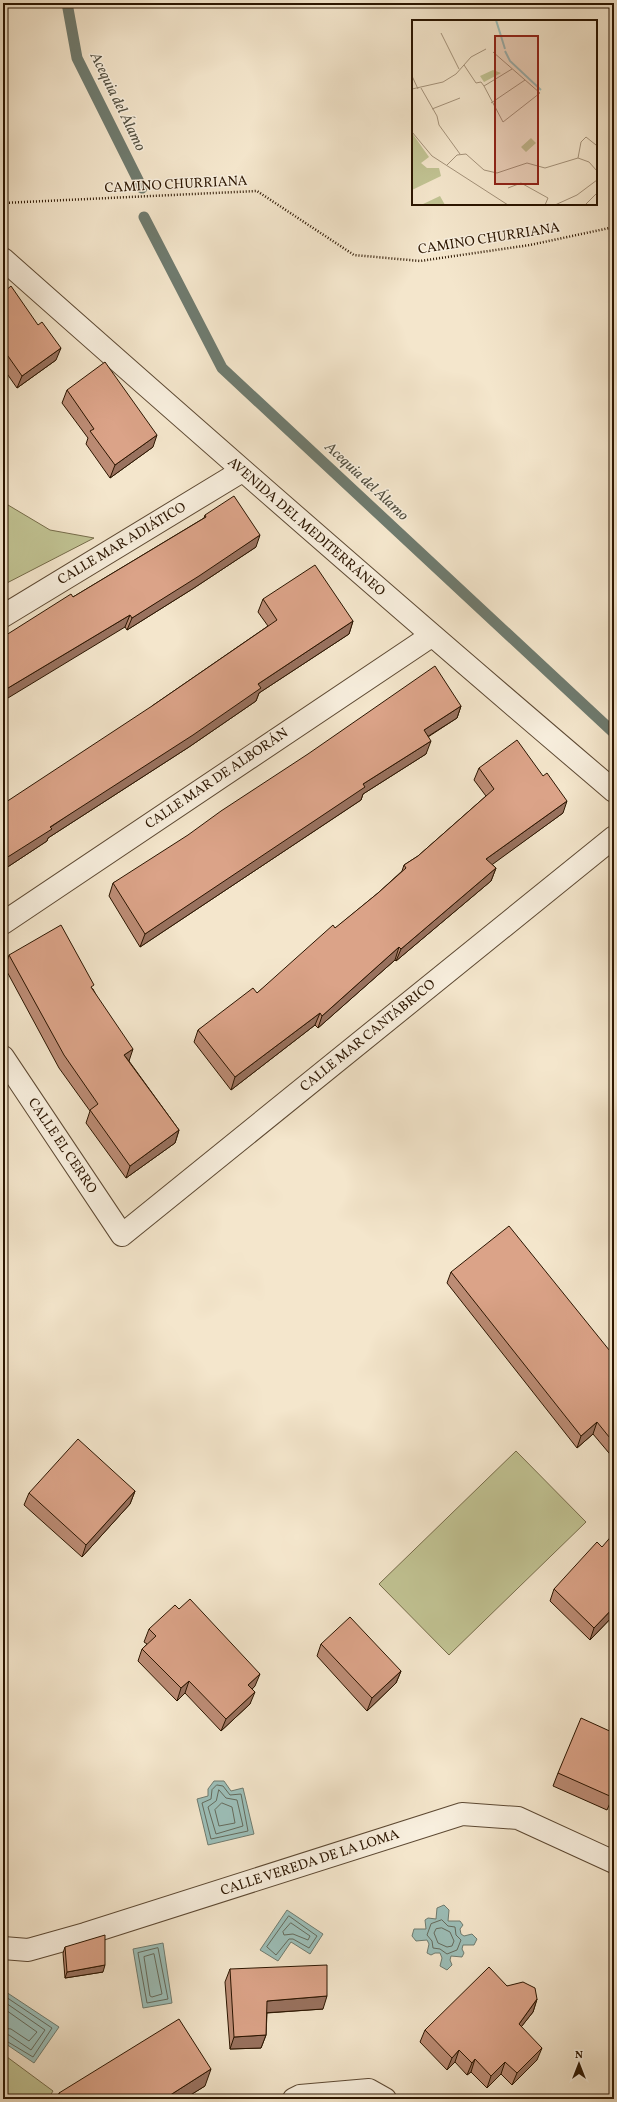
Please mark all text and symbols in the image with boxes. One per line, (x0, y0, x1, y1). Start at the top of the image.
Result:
inset map (412, 20, 597, 205)
water label: Acequia del Álamo (84, 48, 150, 155)
street label: CAMINO CHURRIANA (104, 172, 248, 198)
street label: CAMINO CHURRIANA (417, 218, 561, 260)
water label: Acequia del Álamo (319, 437, 413, 526)
street label: AVENIDA DEL MEDITERRÁNEO (223, 453, 389, 601)
street label: CALLE MAR ADIÁTICO (54, 498, 190, 590)
street label: CALLE MAR DE ALBORÁN (142, 724, 292, 834)
street label: CALLE MAR CANTÁBRICO (296, 975, 440, 1097)
street label: CALLE EL CERRO (23, 1094, 101, 1198)
street label: CALLE VEREDA DE LA LOMA (218, 1825, 402, 1901)
north arrow (559, 2044, 599, 2084)
text: N (575, 2048, 583, 2063)

